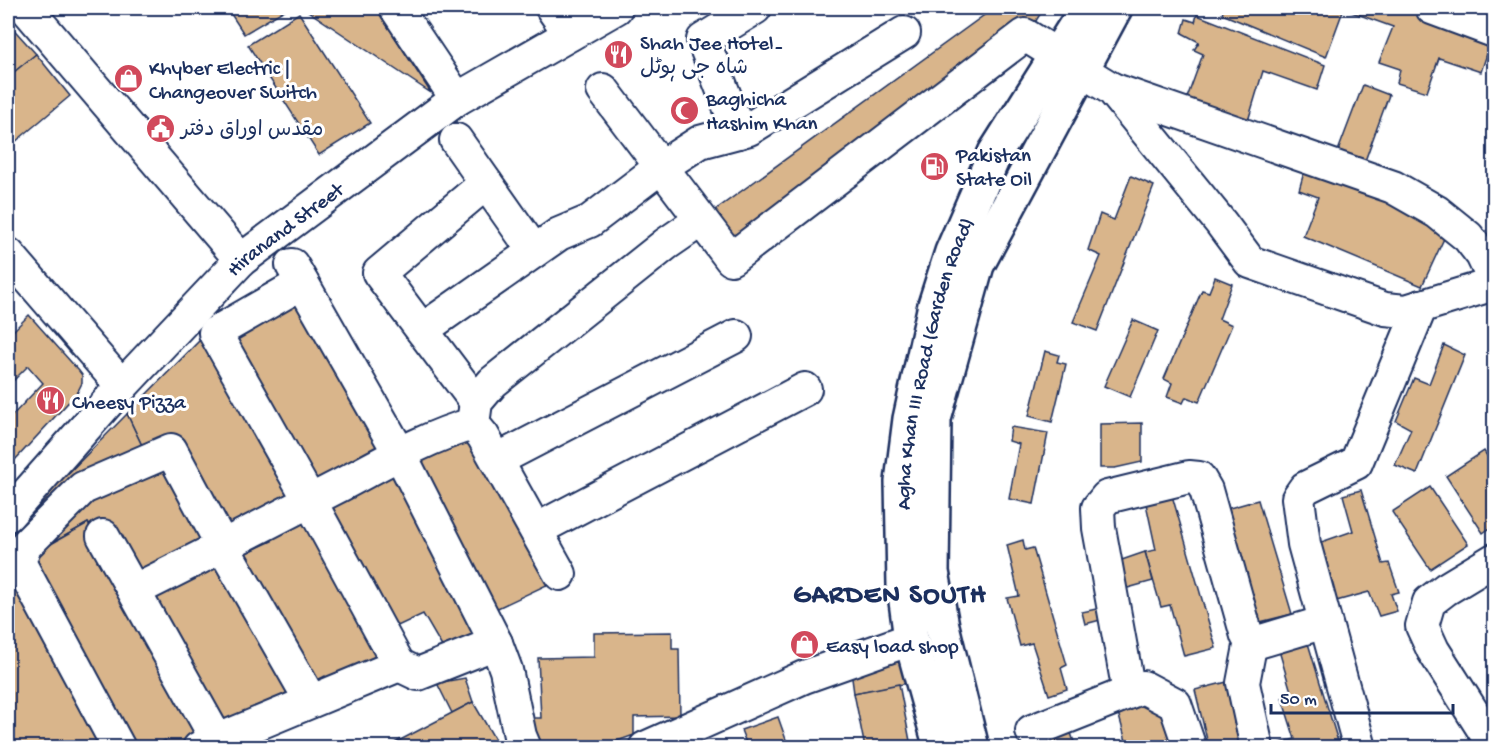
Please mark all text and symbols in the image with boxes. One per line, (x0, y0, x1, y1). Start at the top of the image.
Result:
place label: Shah Jee Hotel۔ شاہ جی ہوٹل (640, 33, 784, 82)
restaurant icon: Shah Jee Hotel۔ شاہ جی ہوٹل (603, 38, 635, 70)
place label: Khyber Electric | Changeover Switch (149, 58, 317, 107)
shop icon: Khyber Electric | Changeover Switch (112, 63, 144, 95)
place label: Baghicha Hashim Khan (705, 89, 818, 138)
mosque icon: Baghicha Hashim Khan (669, 94, 701, 126)
public building icon: مقدس اوراق دفتر (144, 112, 176, 144)
place label: مقدس اوراق دفتر (179, 119, 323, 144)
place label: Pakistan State Oil (955, 145, 1032, 194)
fuel station icon: Pakistan State Oil (919, 150, 951, 182)
street label: Hiranand Street (223, 177, 352, 283)
street label: Agha Khan III Road (Garden Road) (893, 214, 981, 510)
restaurant icon: Cheesy Pizza (35, 385, 67, 417)
place label: Cheesy Pizza (72, 392, 187, 417)
district label: GARDEN SOUTH (793, 581, 987, 613)
shop icon: Easy load shop (789, 629, 821, 661)
place label: Easy load shop (826, 636, 959, 661)
scale bar (1271, 677, 1452, 715)
text: 50 m (1280, 690, 1317, 711)

